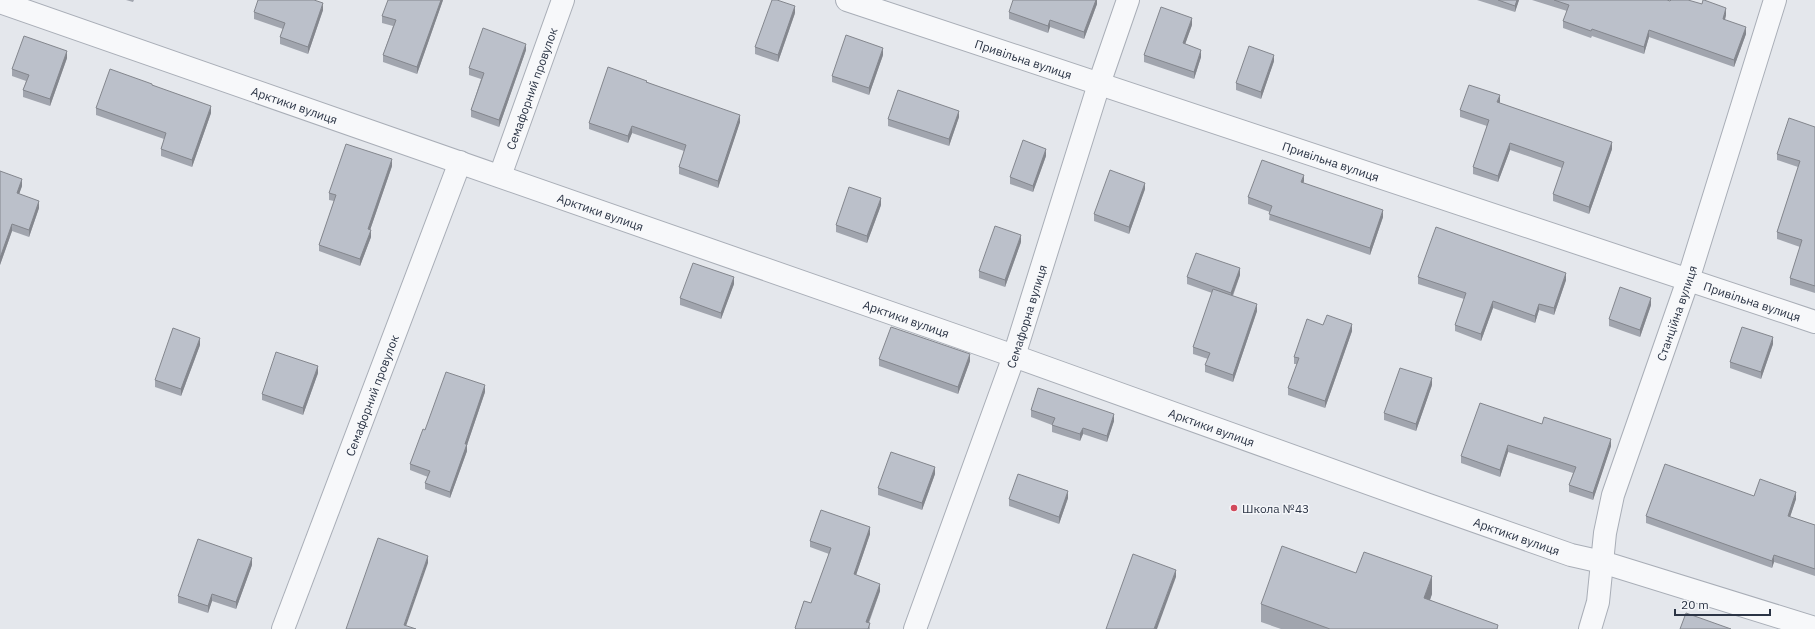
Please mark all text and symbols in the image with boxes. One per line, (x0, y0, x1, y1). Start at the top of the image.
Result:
street label: Семафорний провулок (503, 25, 560, 152)
street label: Привільна вулиця (973, 36, 1074, 82)
street label: Арктики вулиця (249, 83, 340, 127)
street label: Привільна вулиця (1280, 138, 1381, 184)
street label: Арктики вулиця (555, 190, 646, 234)
street label: Семафорна вулиця (1003, 263, 1050, 370)
street label: Станційна вулиця (1653, 264, 1700, 363)
street label: Привільна вулиця (1702, 278, 1803, 324)
street label: Арктики вулиця (861, 296, 952, 340)
street label: Семафорний провулок (342, 332, 402, 458)
street label: Арктики вулиця (1167, 405, 1257, 449)
place label: Школа №43 (1242, 501, 1309, 516)
marker: Школа №43 (1229, 503, 1239, 513)
street label: Арктики вулиця (1472, 514, 1562, 558)
scale bar (1675, 591, 1770, 617)
text: 20 m (1681, 597, 1709, 612)

